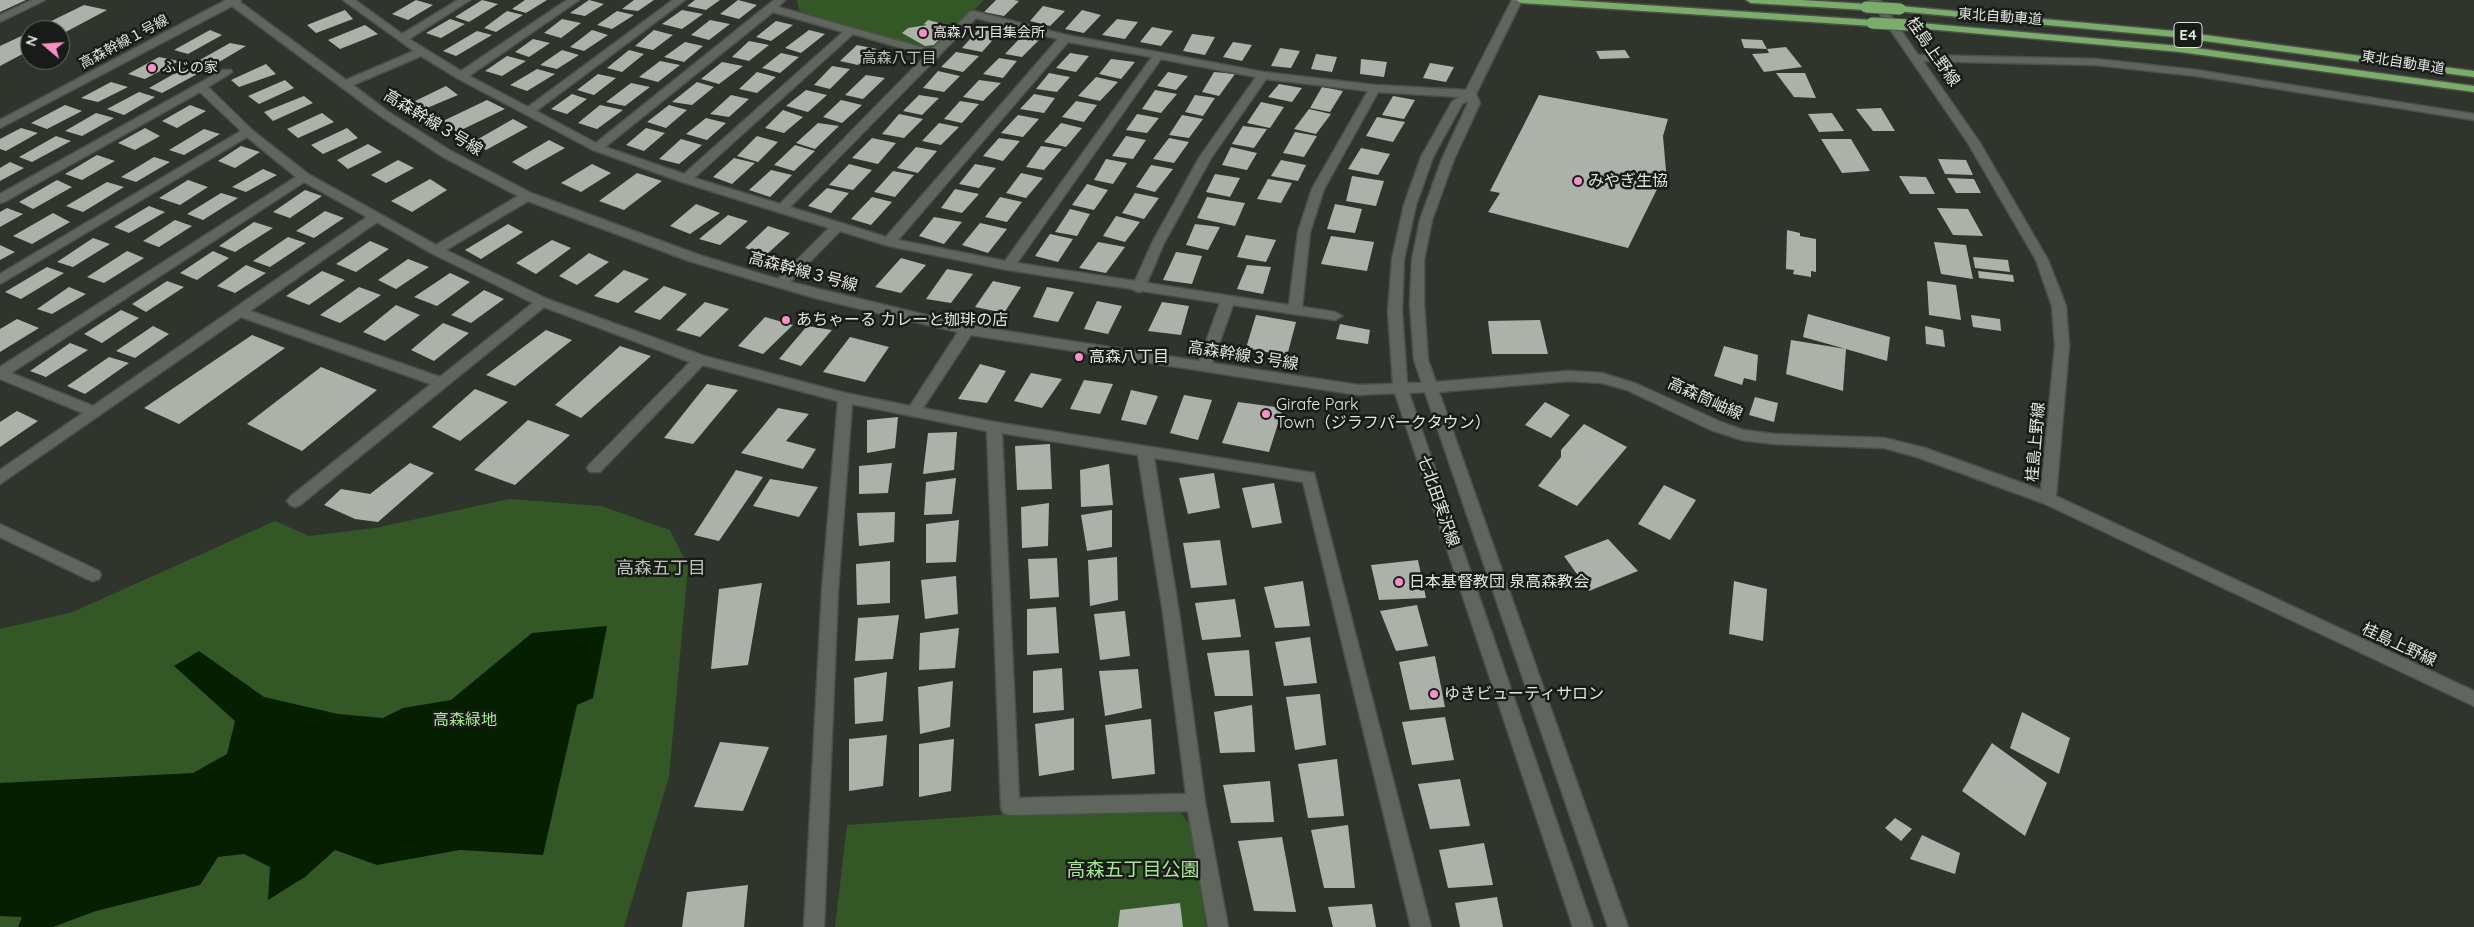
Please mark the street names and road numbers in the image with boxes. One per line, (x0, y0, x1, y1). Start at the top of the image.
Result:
street label: 東北自動車道 (1958, 6, 2042, 28)
street label: 高森幹線１号線 (77, 12, 171, 72)
street label: 桂島上野線 (1902, 14, 1964, 90)
road number: E4 (2174, 22, 2202, 48)
street label: 東北自動車道 (2360, 48, 2446, 78)
street label: 高森幹線３号線 (380, 86, 486, 160)
street label: 高森幹線３号線 (746, 248, 860, 296)
street label: 高森幹線３号線 (1186, 338, 1300, 374)
street label: 高森筒岫線 (1665, 374, 1745, 424)
street label: 桂島上野線 (2023, 401, 2049, 483)
street label: 七北田実沢線 (1413, 452, 1463, 550)
street label: 桂島上野線 (2359, 619, 2439, 671)

